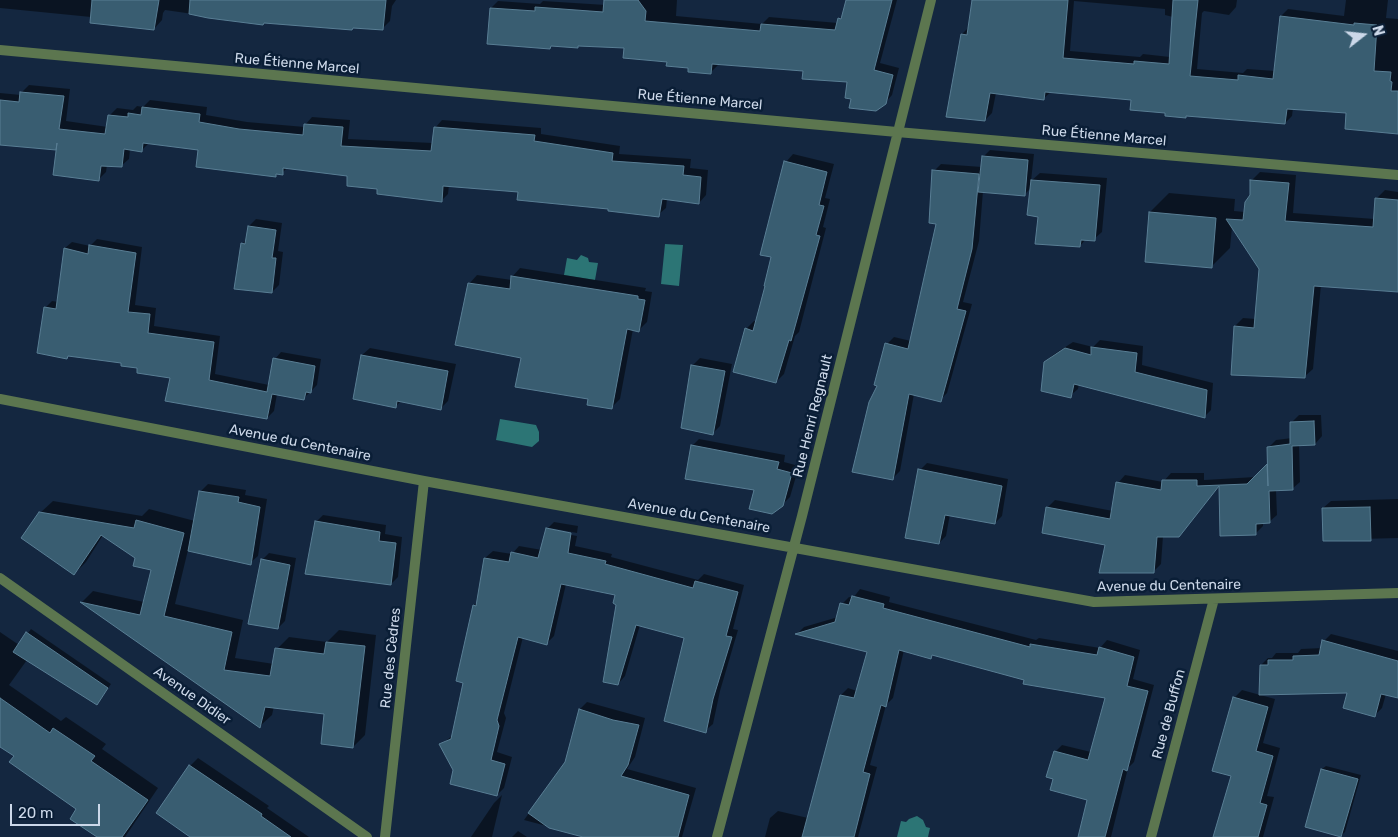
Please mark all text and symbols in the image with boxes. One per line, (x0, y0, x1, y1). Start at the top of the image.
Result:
north arrow (1338, 10, 1388, 60)
text: N (1368, 24, 1387, 38)
street label: Rue Étienne Marcel (234, 50, 360, 78)
street label: Rue Étienne Marcel (637, 86, 763, 114)
street label: Rue Étienne Marcel (1041, 122, 1167, 150)
street label: Rue Henri Regnault (790, 353, 836, 479)
street label: Avenue du Centenaire (228, 421, 372, 465)
street label: Avenue du Centenaire (627, 495, 771, 537)
street label: Avenue du Centenaire (1097, 576, 1241, 596)
street label: Rue des Cèdres (377, 607, 405, 709)
street label: Avenue Didier (150, 663, 234, 729)
street label: Rue de Buffon (1149, 667, 1189, 761)
scale bar (12, 794, 102, 826)
text: 20 m (18, 804, 53, 822)

